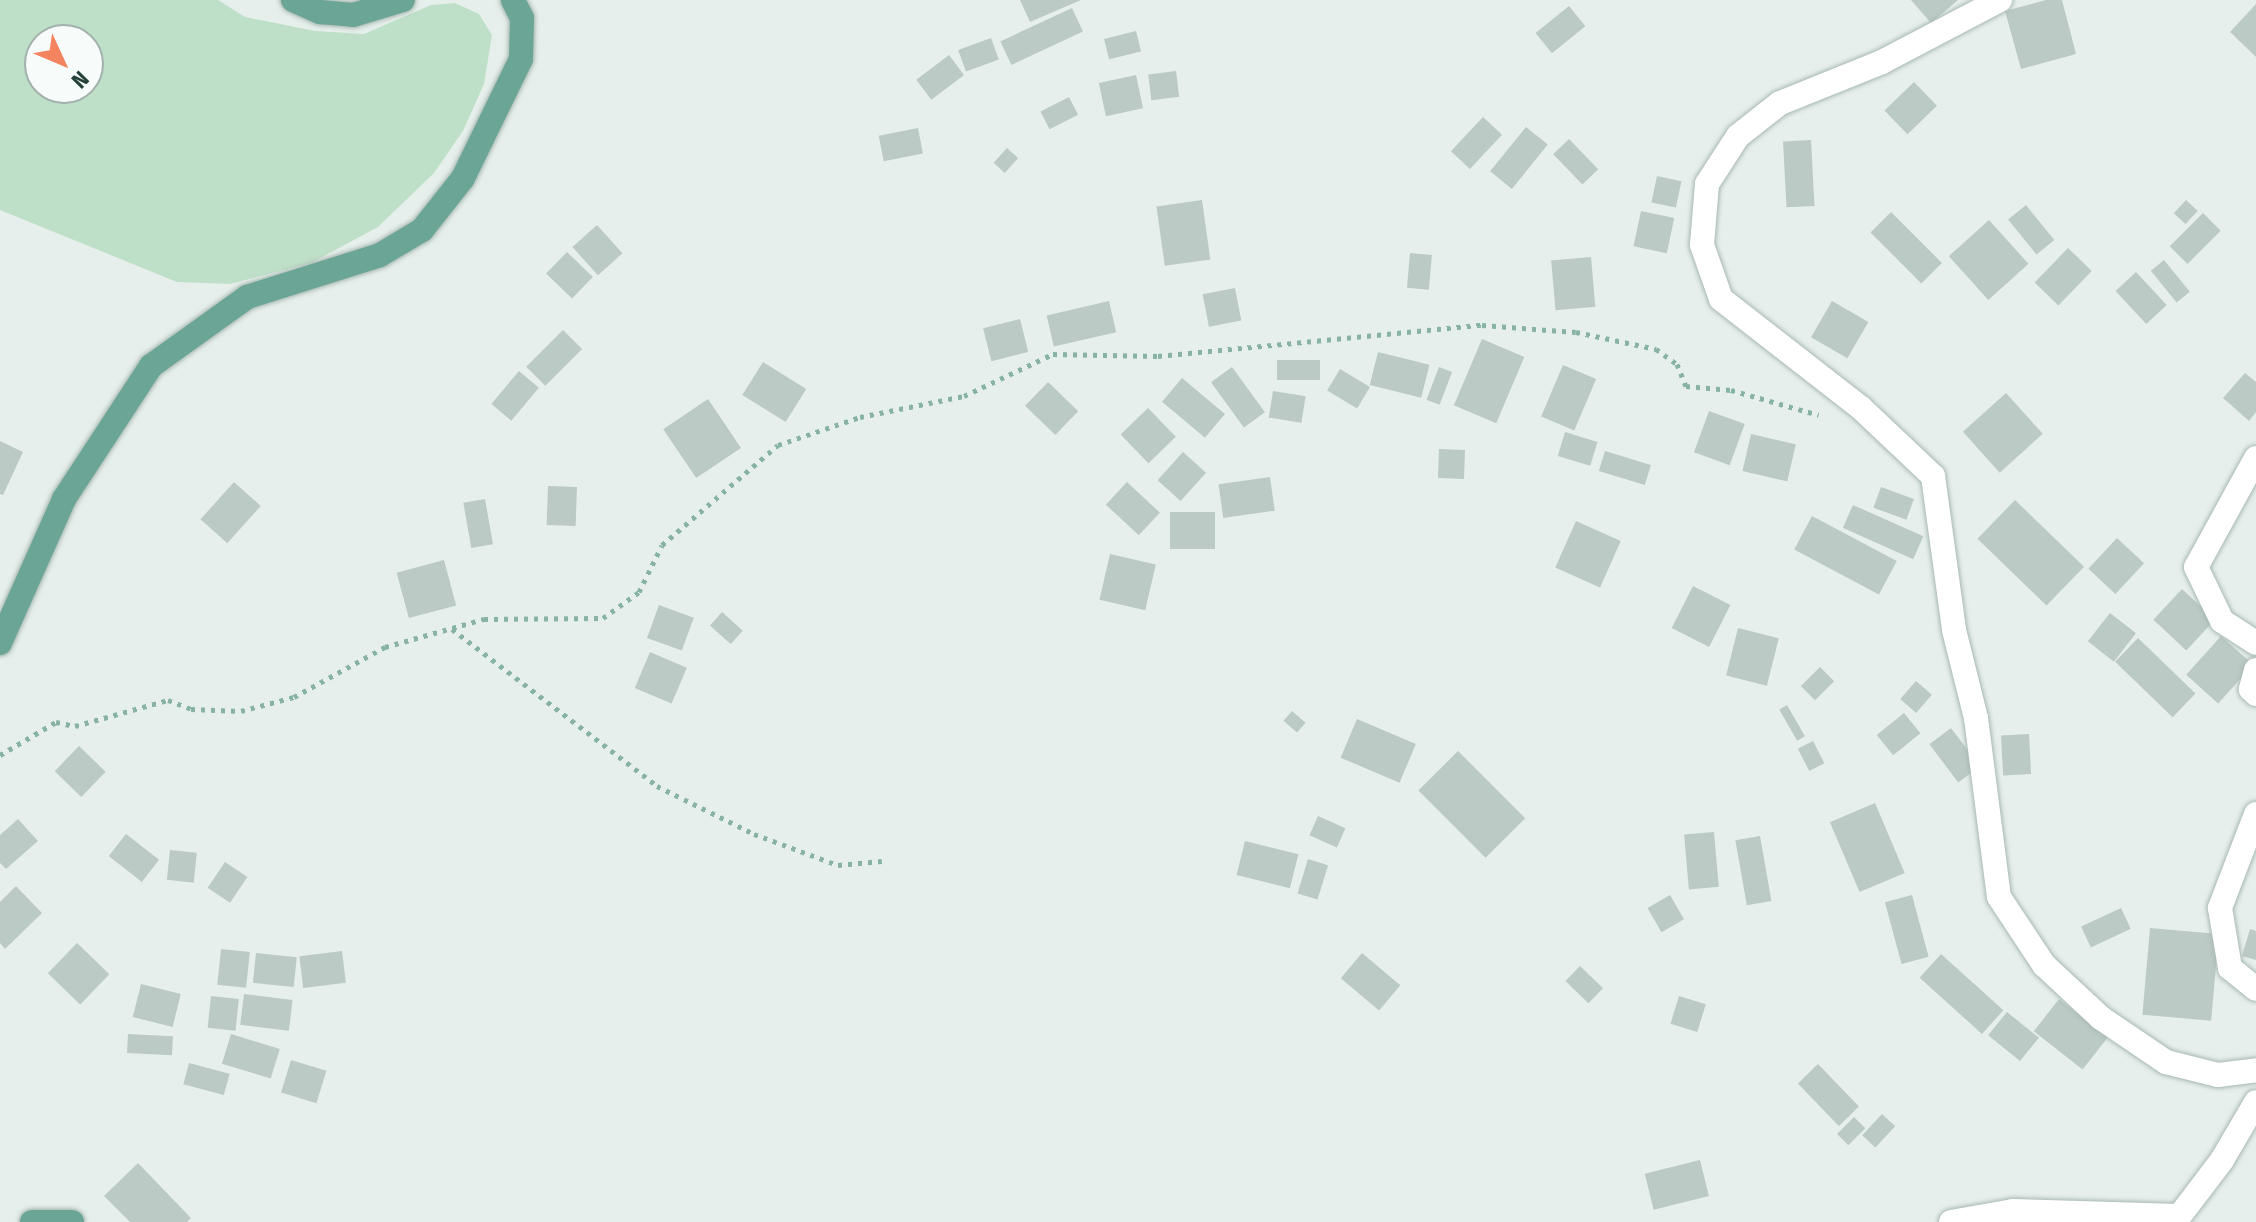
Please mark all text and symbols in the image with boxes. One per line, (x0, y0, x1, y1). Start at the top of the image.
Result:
north arrow (24, 24, 104, 104)
text: N (66, 66, 94, 94)

